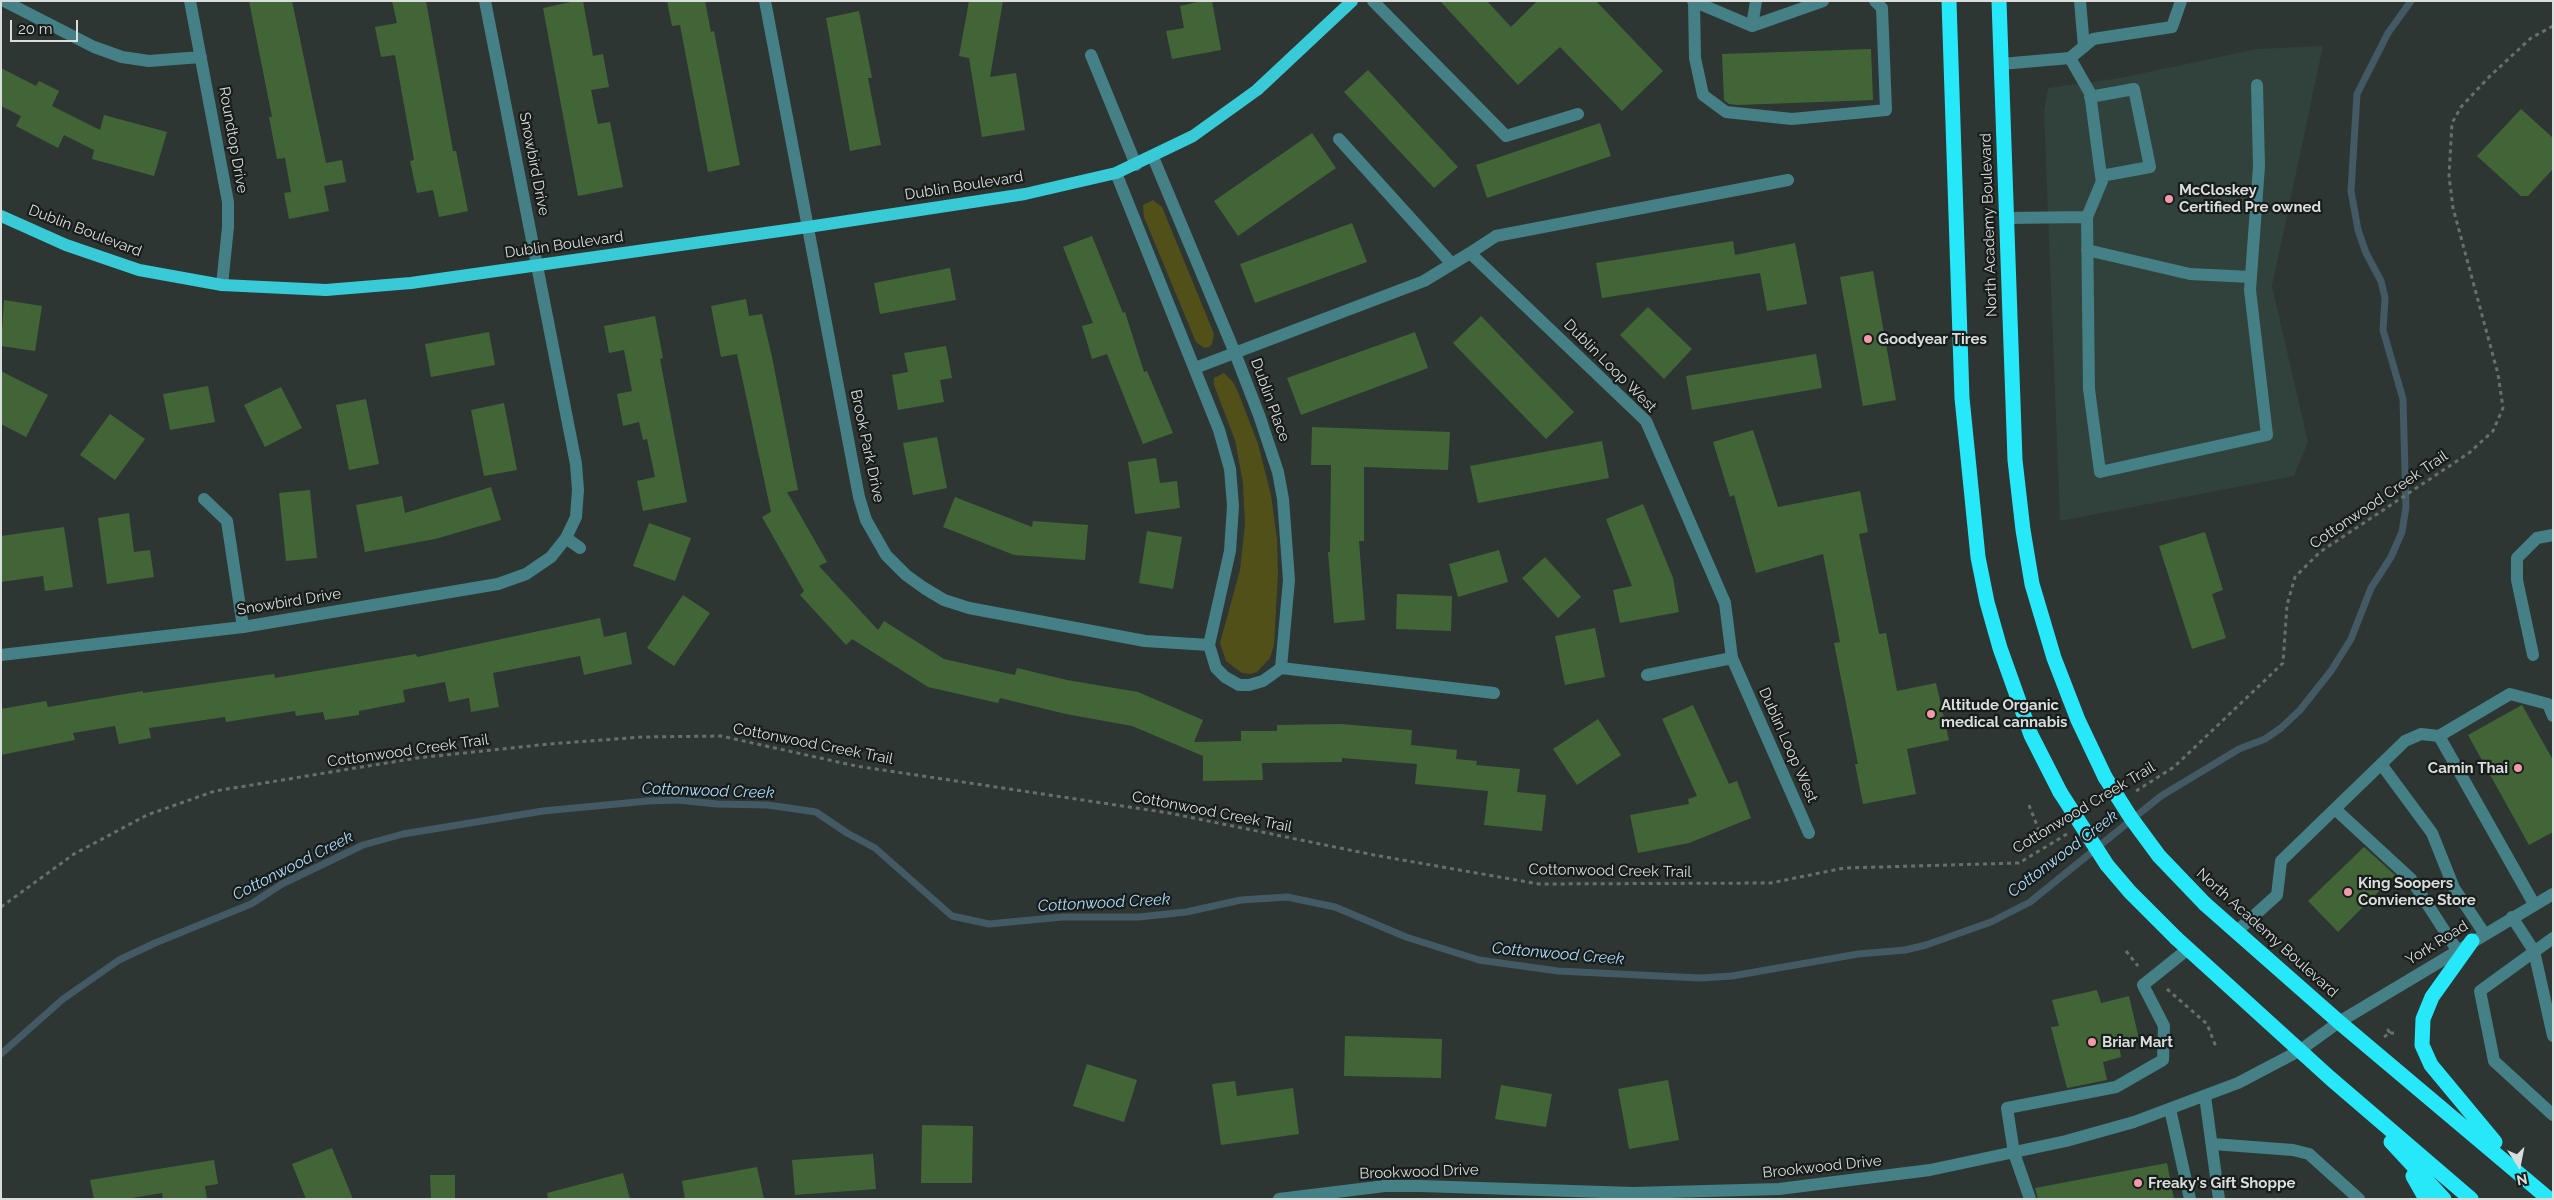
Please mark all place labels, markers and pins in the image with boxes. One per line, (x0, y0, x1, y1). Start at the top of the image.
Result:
place label: McCloskey Certified Pre owned (2179, 181, 2321, 216)
marker: McCloskey Certified Pre owned (2163, 193, 2175, 205)
place label: Goodyear Tires (1878, 330, 1987, 348)
marker: Goodyear Tires (1862, 333, 1874, 345)
place label: Altitude Organic medical cannabis (1941, 696, 2067, 731)
marker: Altitude Organic medical cannabis (1925, 708, 1937, 720)
place label: Camin Thai (2428, 759, 2508, 777)
marker: Camin Thai (2512, 762, 2524, 774)
place label: King Soopers Convience Store (2358, 874, 2476, 909)
marker: King Soopers Convience Store (2342, 886, 2354, 898)
place label: Briar Mart (2102, 1033, 2173, 1051)
marker: Briar Mart (2086, 1036, 2098, 1048)
place label: Freaky's Gift Shoppe (2148, 1174, 2295, 1192)
marker: Freaky's Gift Shoppe (2132, 1177, 2144, 1189)

